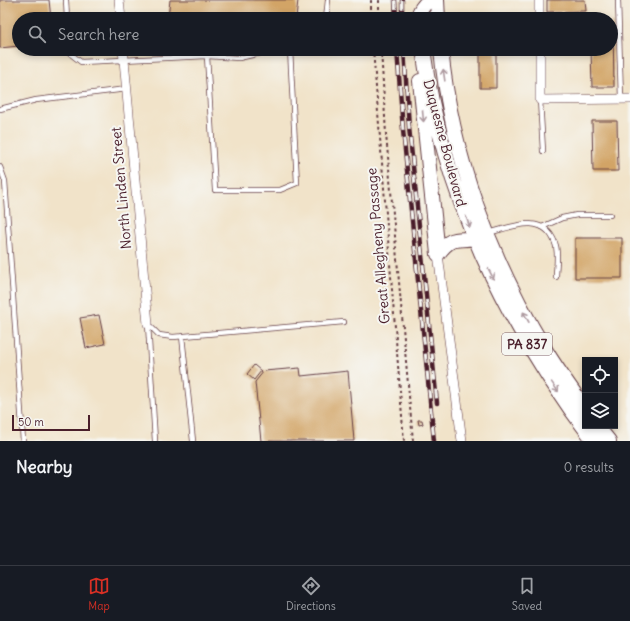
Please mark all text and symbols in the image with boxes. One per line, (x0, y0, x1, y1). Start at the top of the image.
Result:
search box (12, 12, 618, 56)
icon: search (26, 23, 48, 45)
text: Search here (58, 25, 139, 44)
one-way arrow (440, 68, 448, 81)
street label: Duquesne Boulevard (419, 77, 471, 209)
one-way arrow (419, 109, 427, 122)
street label: North Linden Street (107, 126, 135, 250)
street label: Great Allegheny Passage (362, 167, 394, 325)
one-way arrow (464, 215, 472, 227)
one-way arrow (488, 268, 495, 280)
one-way arrow (522, 311, 530, 323)
road number: PA 837 (502, 333, 552, 355)
map controls (582, 357, 618, 429)
button: locate (582, 357, 618, 393)
one-way arrow (551, 381, 559, 392)
button: layers (582, 393, 618, 429)
scale bar (12, 413, 90, 432)
text: 50 m (18, 415, 44, 429)
text: Nearby (16, 456, 72, 478)
text: 0 results (564, 459, 614, 476)
tab: Map (88, 575, 110, 613)
tab: Directions (286, 575, 336, 613)
tab: Saved (512, 575, 542, 613)

